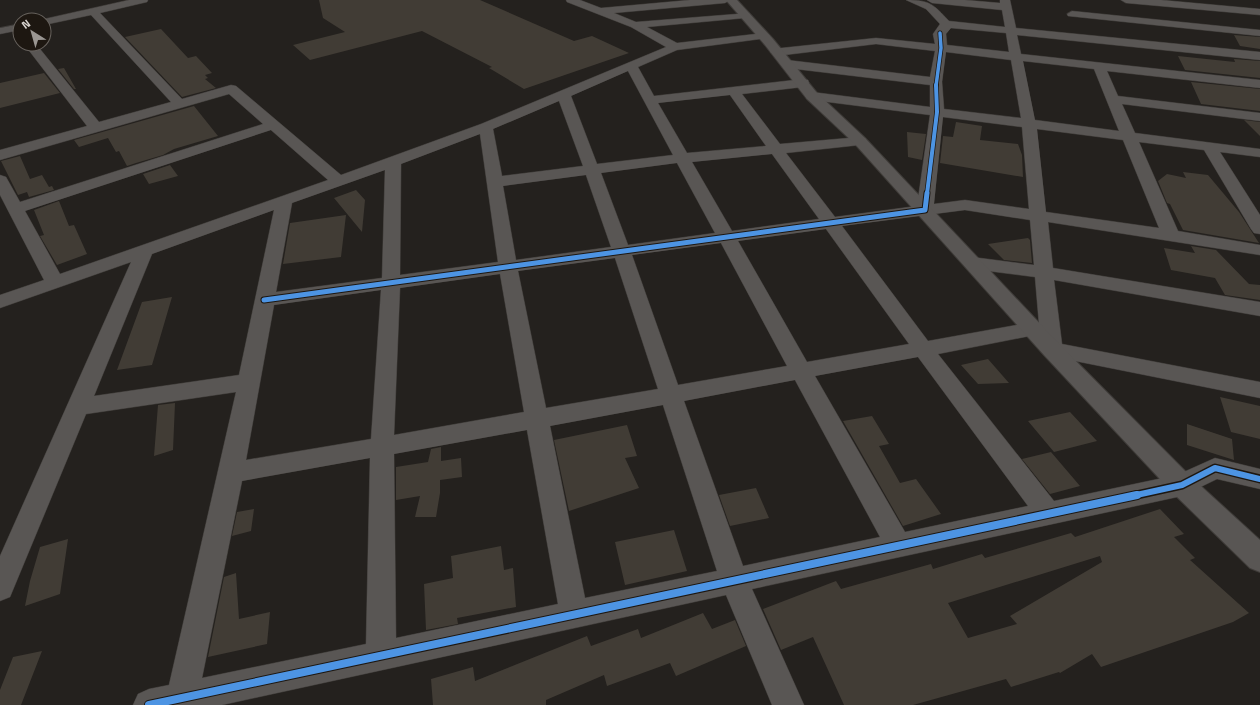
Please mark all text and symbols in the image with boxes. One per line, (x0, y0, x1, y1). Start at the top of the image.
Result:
north arrow (12, 12, 52, 52)
text: N (18, 15, 34, 33)

